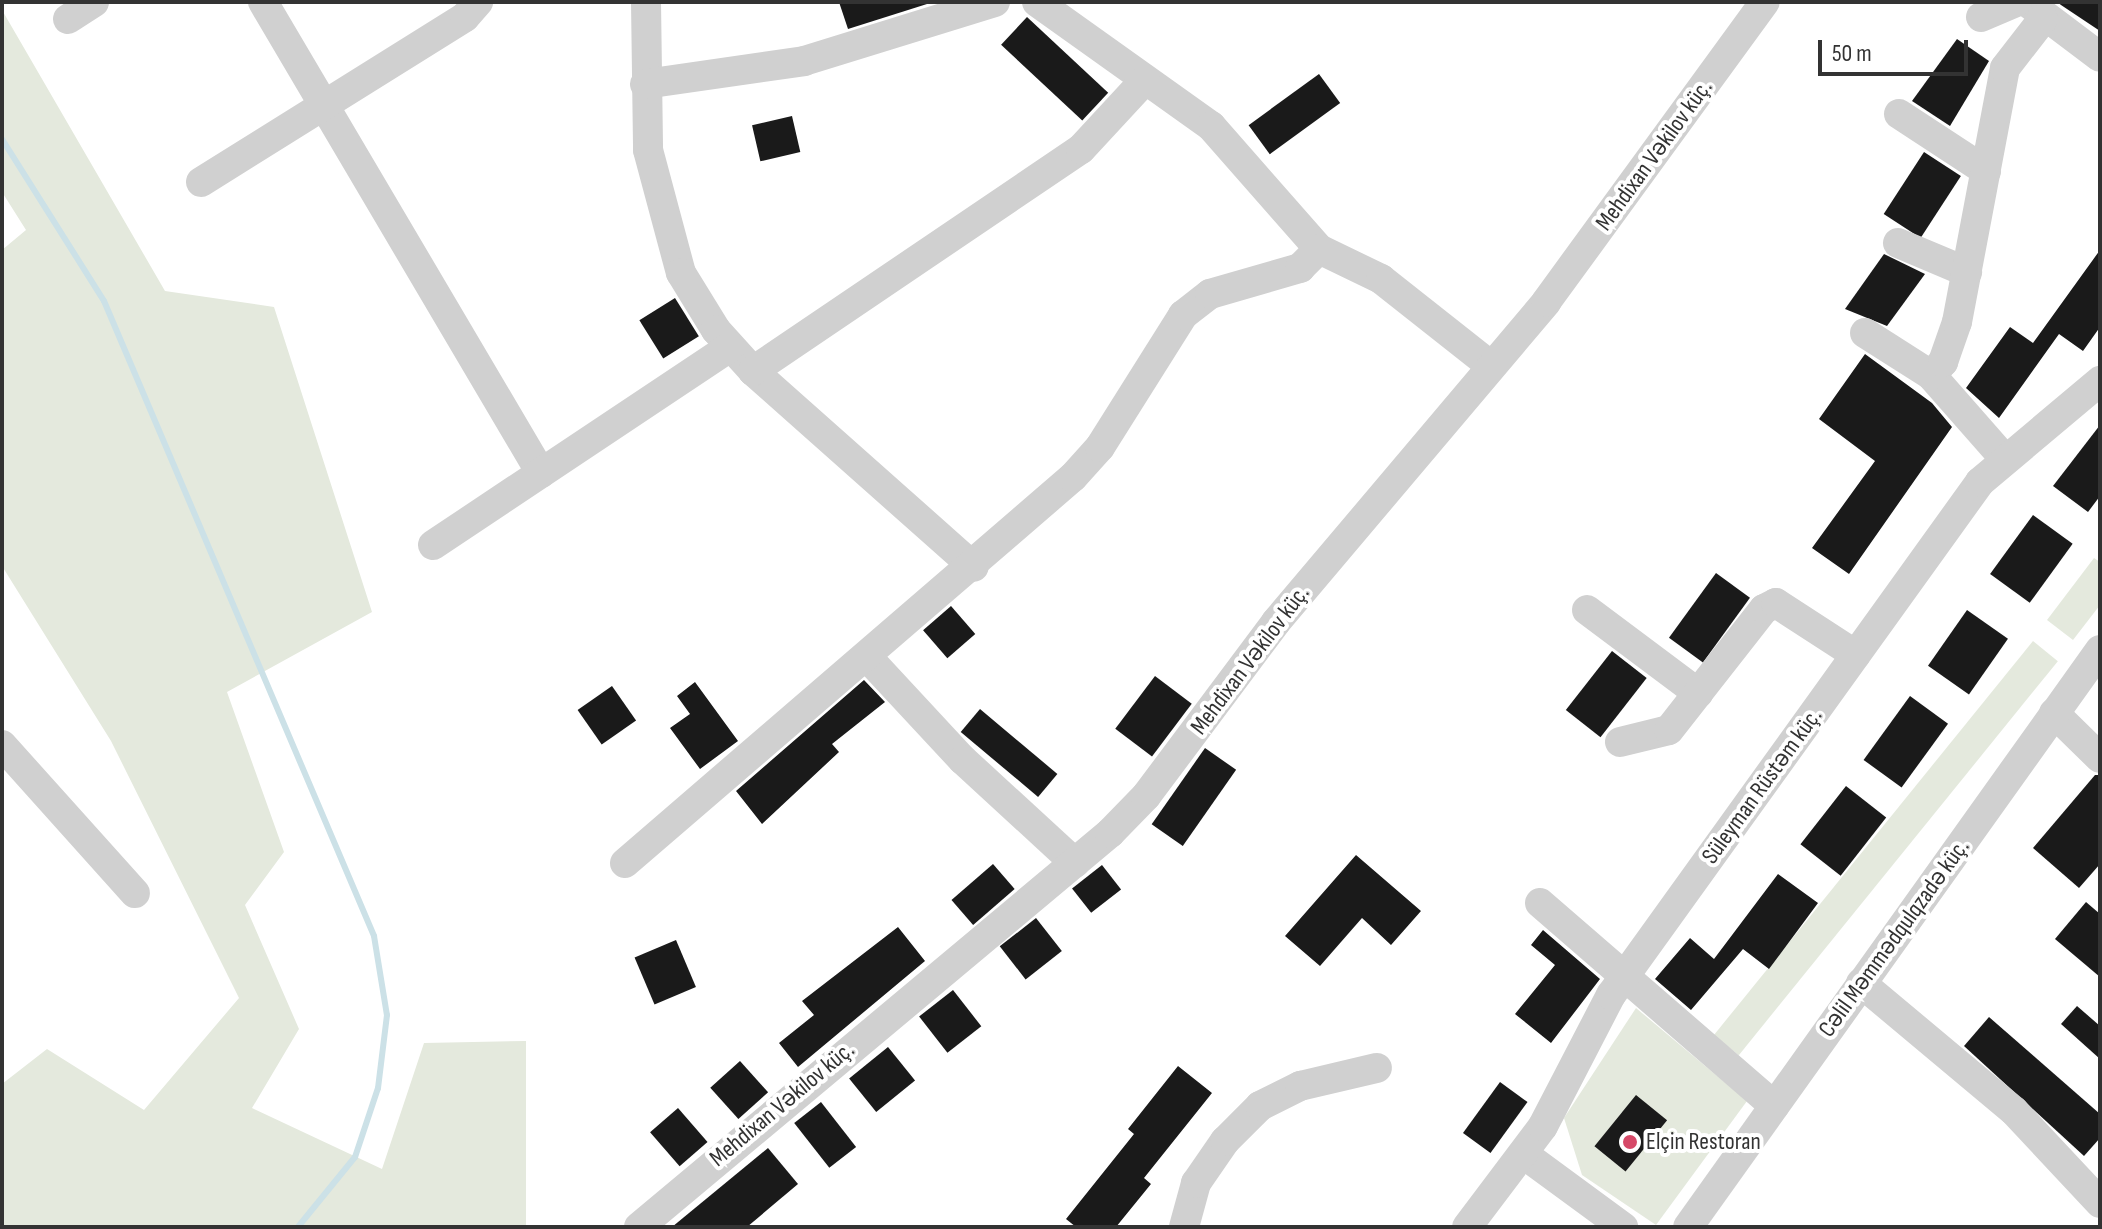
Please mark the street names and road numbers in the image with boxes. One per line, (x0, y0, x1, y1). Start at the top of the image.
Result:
street label: Mehdixan Vəkilov küç. (1590, 74, 1718, 236)
street label: Mehdixan Vəkilov küç. (1184, 580, 1316, 740)
street label: Süleyman Rüstəm küç. (1696, 702, 1828, 870)
street label: Cəlil Məmmədqulqzadə küç. (1812, 833, 1976, 1043)
street label: Mehdixan Vəkilov küç. (704, 1035, 860, 1173)

